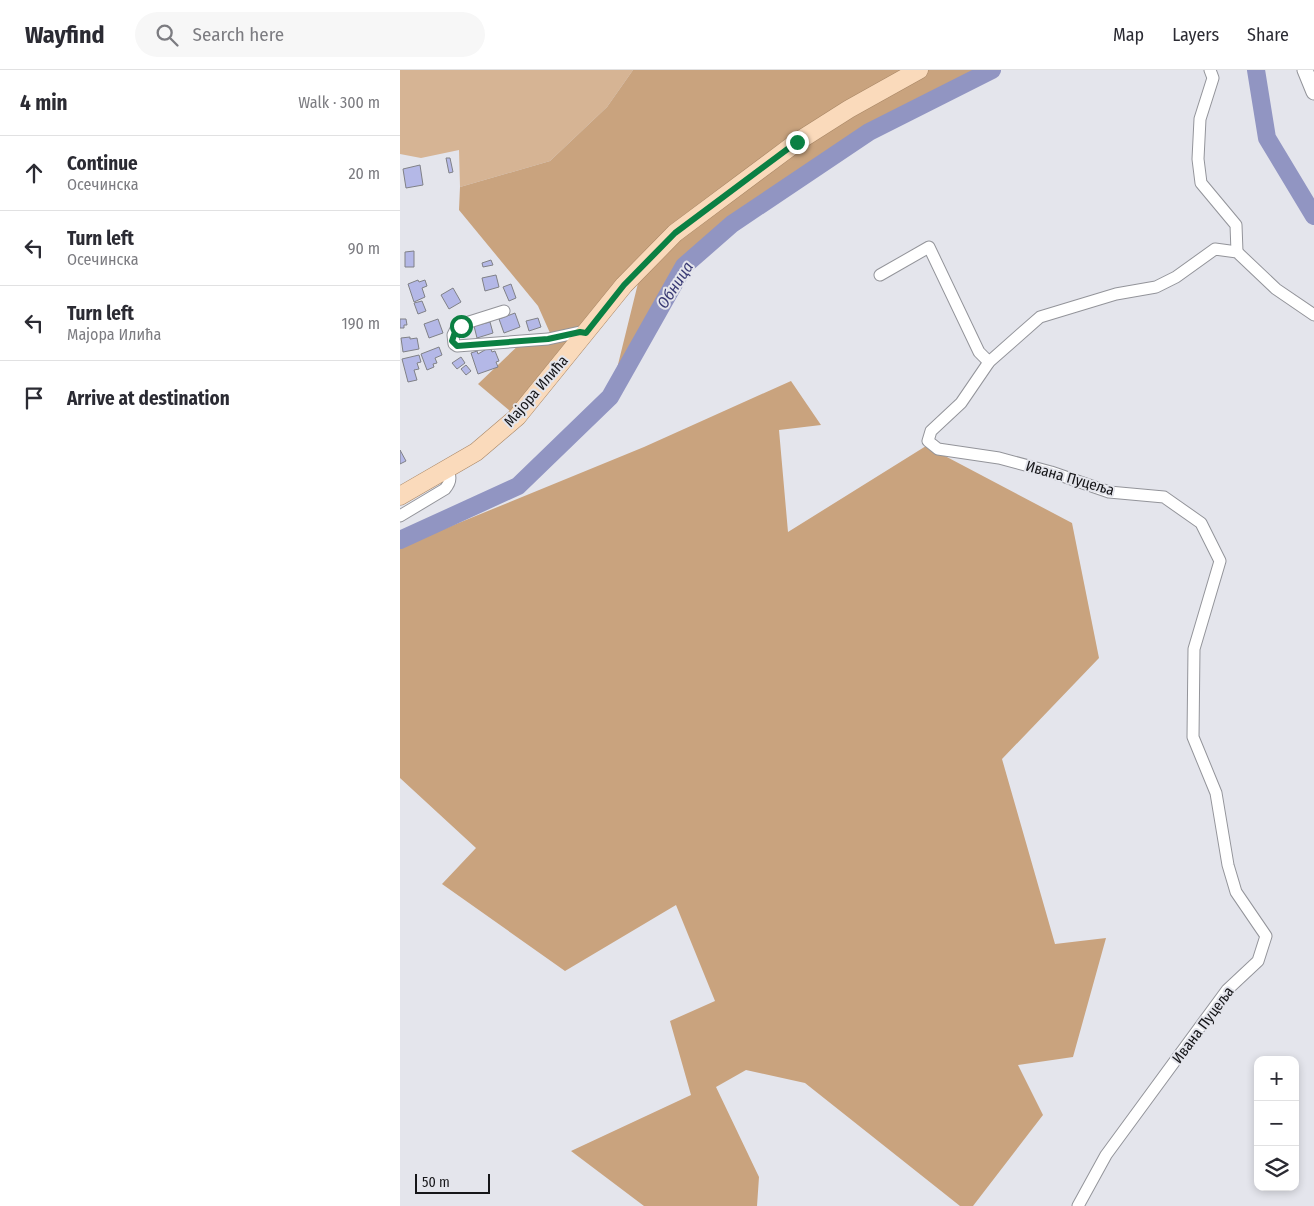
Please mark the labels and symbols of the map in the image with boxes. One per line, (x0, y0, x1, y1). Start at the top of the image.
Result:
route end (786, 131, 809, 154)
water label: Обница (653, 258, 697, 312)
route start (450, 315, 473, 338)
street label: Мајора Илића (500, 352, 572, 430)
street label: Ивана Пуцеља (1024, 457, 1116, 499)
street label: Ивана Пуцеља (1168, 983, 1238, 1067)
scale bar (415, 1171, 490, 1194)

